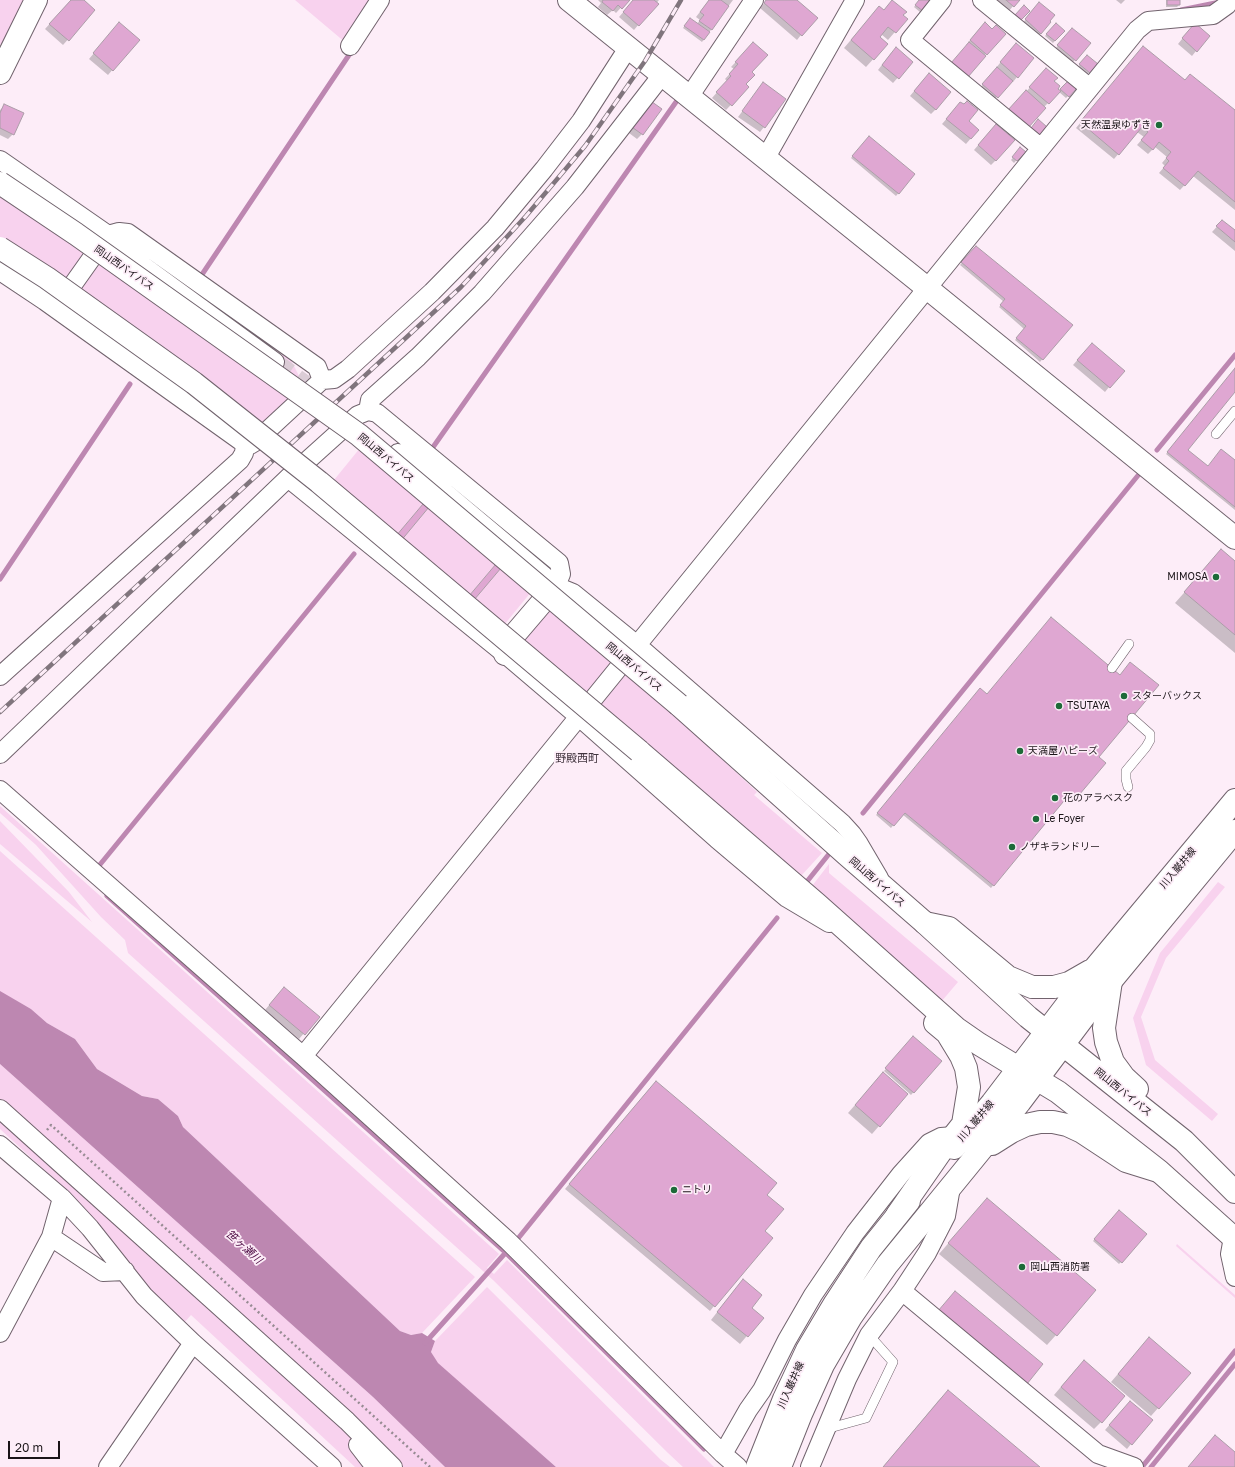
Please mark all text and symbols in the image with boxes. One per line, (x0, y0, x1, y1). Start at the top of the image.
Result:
place label: 天然温泉ゆずき (1081, 119, 1151, 131)
marker: 天然温泉ゆずき (1154, 120, 1164, 130)
street label: 岡山西バイパス (92, 243, 156, 293)
street label: 岡山西バイパス (355, 431, 417, 485)
place label: MIMOSA (1167, 571, 1208, 583)
marker: MIMOSA (1211, 572, 1221, 582)
street label: 岡山西バイパス (603, 640, 665, 694)
place label: スターバックス (1132, 690, 1202, 702)
marker: スターバックス (1119, 691, 1129, 701)
place label: TSUTAYA (1067, 700, 1110, 712)
marker: TSUTAYA (1054, 701, 1064, 711)
place label: 天満屋ハピーズ (1028, 745, 1098, 757)
marker: 天満屋ハピーズ (1015, 746, 1025, 756)
district label: 野殿西町 (555, 752, 599, 766)
place label: 花のアラベスク (1063, 792, 1133, 804)
marker: 花のアラベスク (1050, 793, 1060, 803)
place label: Le Foyer (1044, 813, 1085, 825)
marker: Le Foyer (1031, 814, 1041, 824)
place label: ノザキランドリー (1020, 841, 1100, 853)
marker: ノザキランドリー (1007, 842, 1017, 852)
street label: 川入巌井線 (1157, 845, 1199, 891)
street label: 岡山西バイパス (847, 855, 907, 909)
street label: 岡山西バイパス (1092, 1065, 1154, 1119)
street label: 川入巌井線 (955, 1098, 997, 1144)
place label: ニトリ (682, 1184, 712, 1196)
marker: ニトリ (669, 1185, 679, 1195)
water label: 笹ヶ瀬川 (223, 1227, 265, 1267)
place label: 岡山西消防署 (1030, 1261, 1090, 1273)
marker: 岡山西消防署 (1017, 1262, 1027, 1272)
street label: 川入巌井線 (775, 1360, 807, 1410)
scale bar (10, 1433, 62, 1459)
text: 20 m (15, 1440, 43, 1455)

